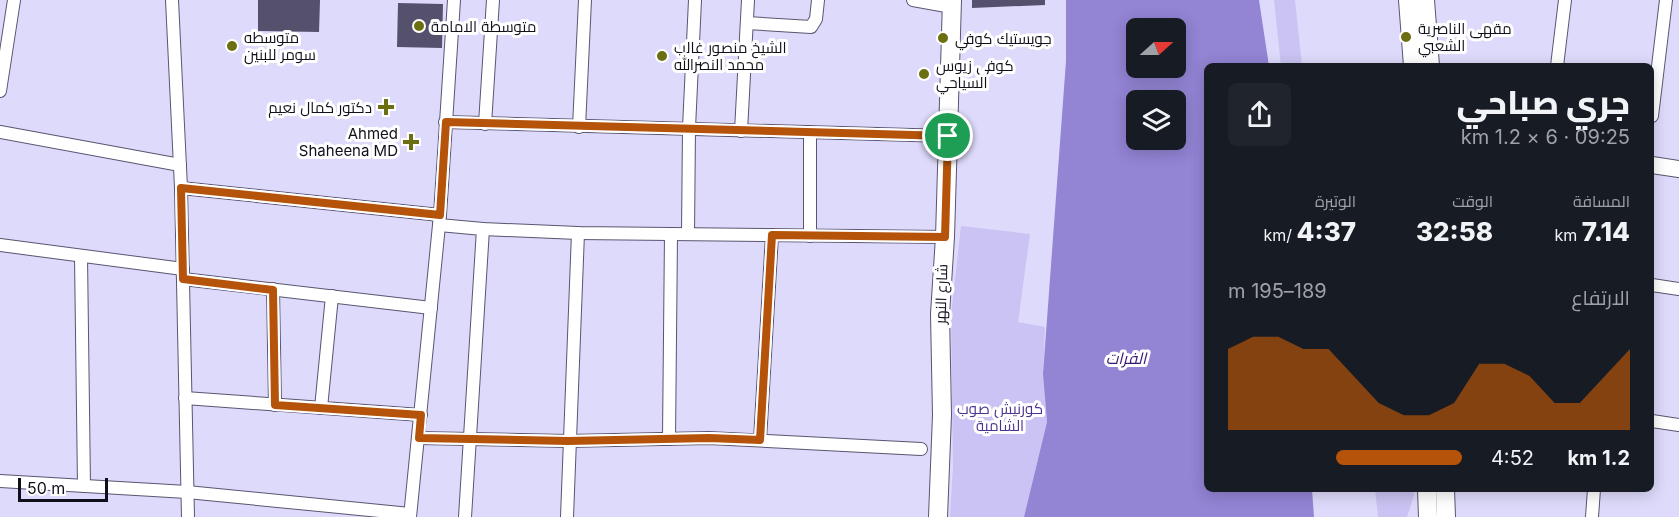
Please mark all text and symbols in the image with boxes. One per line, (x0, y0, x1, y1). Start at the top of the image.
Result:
place label: متوسطة الامامة (431, 17, 536, 36)
north arrow (1126, 18, 1186, 78)
map controls (1126, 18, 1186, 150)
marker: متوسطة الامامة (412, 19, 426, 33)
place label: مقهى الناصرية الشعبي (1418, 19, 1512, 58)
place label: متوسطه سومر للبنين (244, 28, 316, 65)
place label: جويستيك كوفي (955, 29, 1052, 51)
marker: مقهى الناصرية الشعبي (1399, 30, 1413, 44)
marker: جويستيك كوفي (936, 31, 950, 45)
place label: الشيخ منصور غالب محمد النصرالله (674, 38, 786, 74)
marker: متوسطه سومر للبنين (225, 39, 239, 53)
marker: الشيخ منصور غالب محمد النصرالله (655, 49, 669, 63)
place label: كوفي زيوس السياحي (936, 56, 1014, 95)
marker: كوفي زيوس السياحي (917, 67, 931, 81)
text: جري صباحي (1456, 82, 1630, 122)
button: share (1228, 83, 1291, 146)
button: layers (1126, 90, 1186, 150)
place label: دكتور كمال نعيم (268, 98, 372, 118)
marker: دكتور كمال نعيم (377, 98, 395, 116)
pin (922, 110, 973, 161)
icon: arrive (931, 119, 964, 152)
place label: Ahmed Shaheena MD (299, 124, 398, 160)
text: 09:25 · 6 × 1.2 km (1461, 125, 1630, 149)
marker: Ahmed Shaheena MD (402, 133, 420, 151)
text: الوتيرة (1315, 191, 1356, 211)
text: الوقت (1452, 191, 1493, 211)
text: المسافة (1573, 191, 1630, 211)
text: 4:37 (1297, 216, 1356, 247)
text: 32:58 (1416, 216, 1493, 247)
text: 7.14 (1582, 216, 1630, 247)
text: /km (1264, 225, 1297, 245)
text: km (1555, 225, 1582, 245)
street label: شارع النهر (930, 264, 954, 326)
text: 189–195 m (1228, 279, 1327, 303)
text: الارتفاع (1571, 286, 1630, 310)
water label: الفرات (1106, 348, 1148, 368)
park label: كورنيش صوب الشامية (957, 399, 1043, 435)
text: 4:52 (1491, 446, 1534, 470)
text: 1.2 km (1567, 446, 1630, 470)
scale bar (18, 475, 108, 502)
text: 50 m (27, 478, 65, 498)

